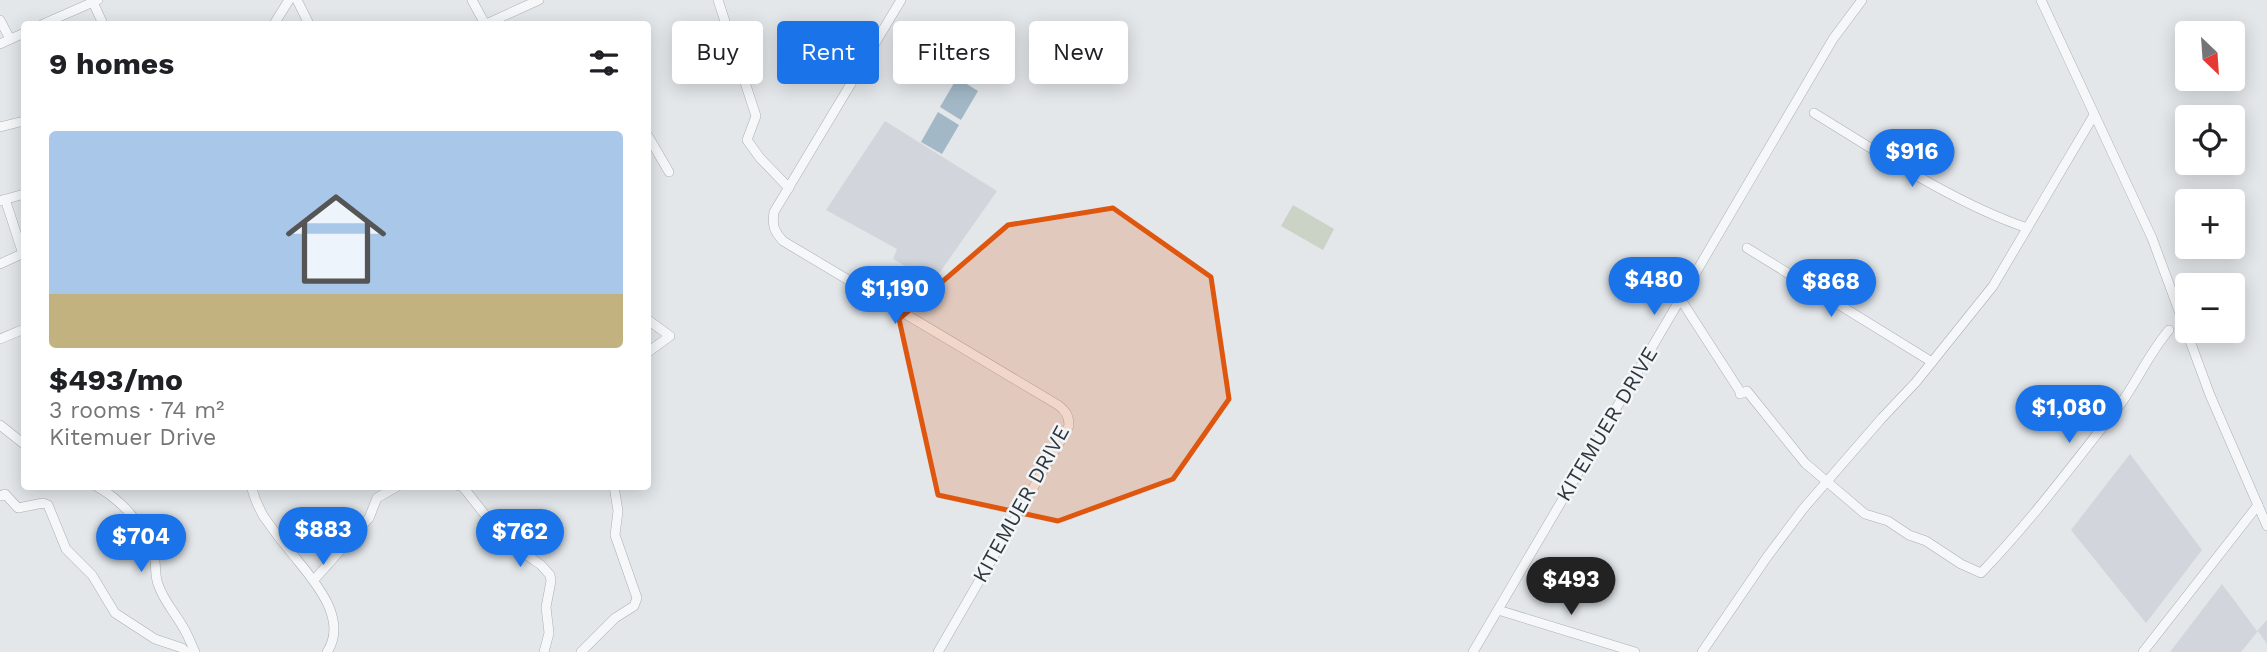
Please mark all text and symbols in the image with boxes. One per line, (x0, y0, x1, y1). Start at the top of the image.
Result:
chip: Buy (672, 21, 763, 84)
chip: Rent (777, 21, 879, 84)
chip: Filters (893, 21, 1015, 84)
chip: New (1029, 21, 1128, 84)
north arrow (2175, 21, 2245, 91)
map controls (2175, 21, 2245, 343)
icon: filters (585, 44, 623, 82)
text: 9 homes (49, 46, 174, 81)
button: locate (2175, 105, 2245, 175)
pin: $916 (1871, 130, 1953, 189)
text: $916 (1886, 138, 1939, 165)
icon: home (273, 176, 399, 302)
button: + (2175, 189, 2245, 259)
pin: $480 (1613, 258, 1695, 317)
pin: $868 (1790, 260, 1872, 319)
pin: $1,190 (838, 266, 952, 326)
text: $480 (1625, 266, 1683, 293)
text: $868 (1802, 268, 1860, 295)
button: − (2175, 273, 2245, 343)
text: $1,190 (861, 275, 929, 302)
street label: KITEMUER DRIVE (1551, 342, 1663, 505)
text: $493/mo (49, 362, 183, 397)
pin: $1,080 (2012, 386, 2126, 445)
text: $1,080 (2031, 394, 2107, 421)
text: 3 rooms · 74 m² (49, 397, 224, 424)
street label: KITEMUER DRIVE (967, 421, 1074, 587)
text: Kitemuer Drive (49, 424, 216, 451)
pin: $883 (282, 508, 364, 567)
pin: $762 (479, 510, 561, 569)
pin: $704 (100, 514, 182, 574)
text: $883 (294, 516, 352, 543)
text: $762 (492, 518, 548, 545)
text: $704 (112, 523, 170, 550)
pin: $493 (1530, 558, 1612, 617)
text: $493 (1542, 566, 1600, 593)

